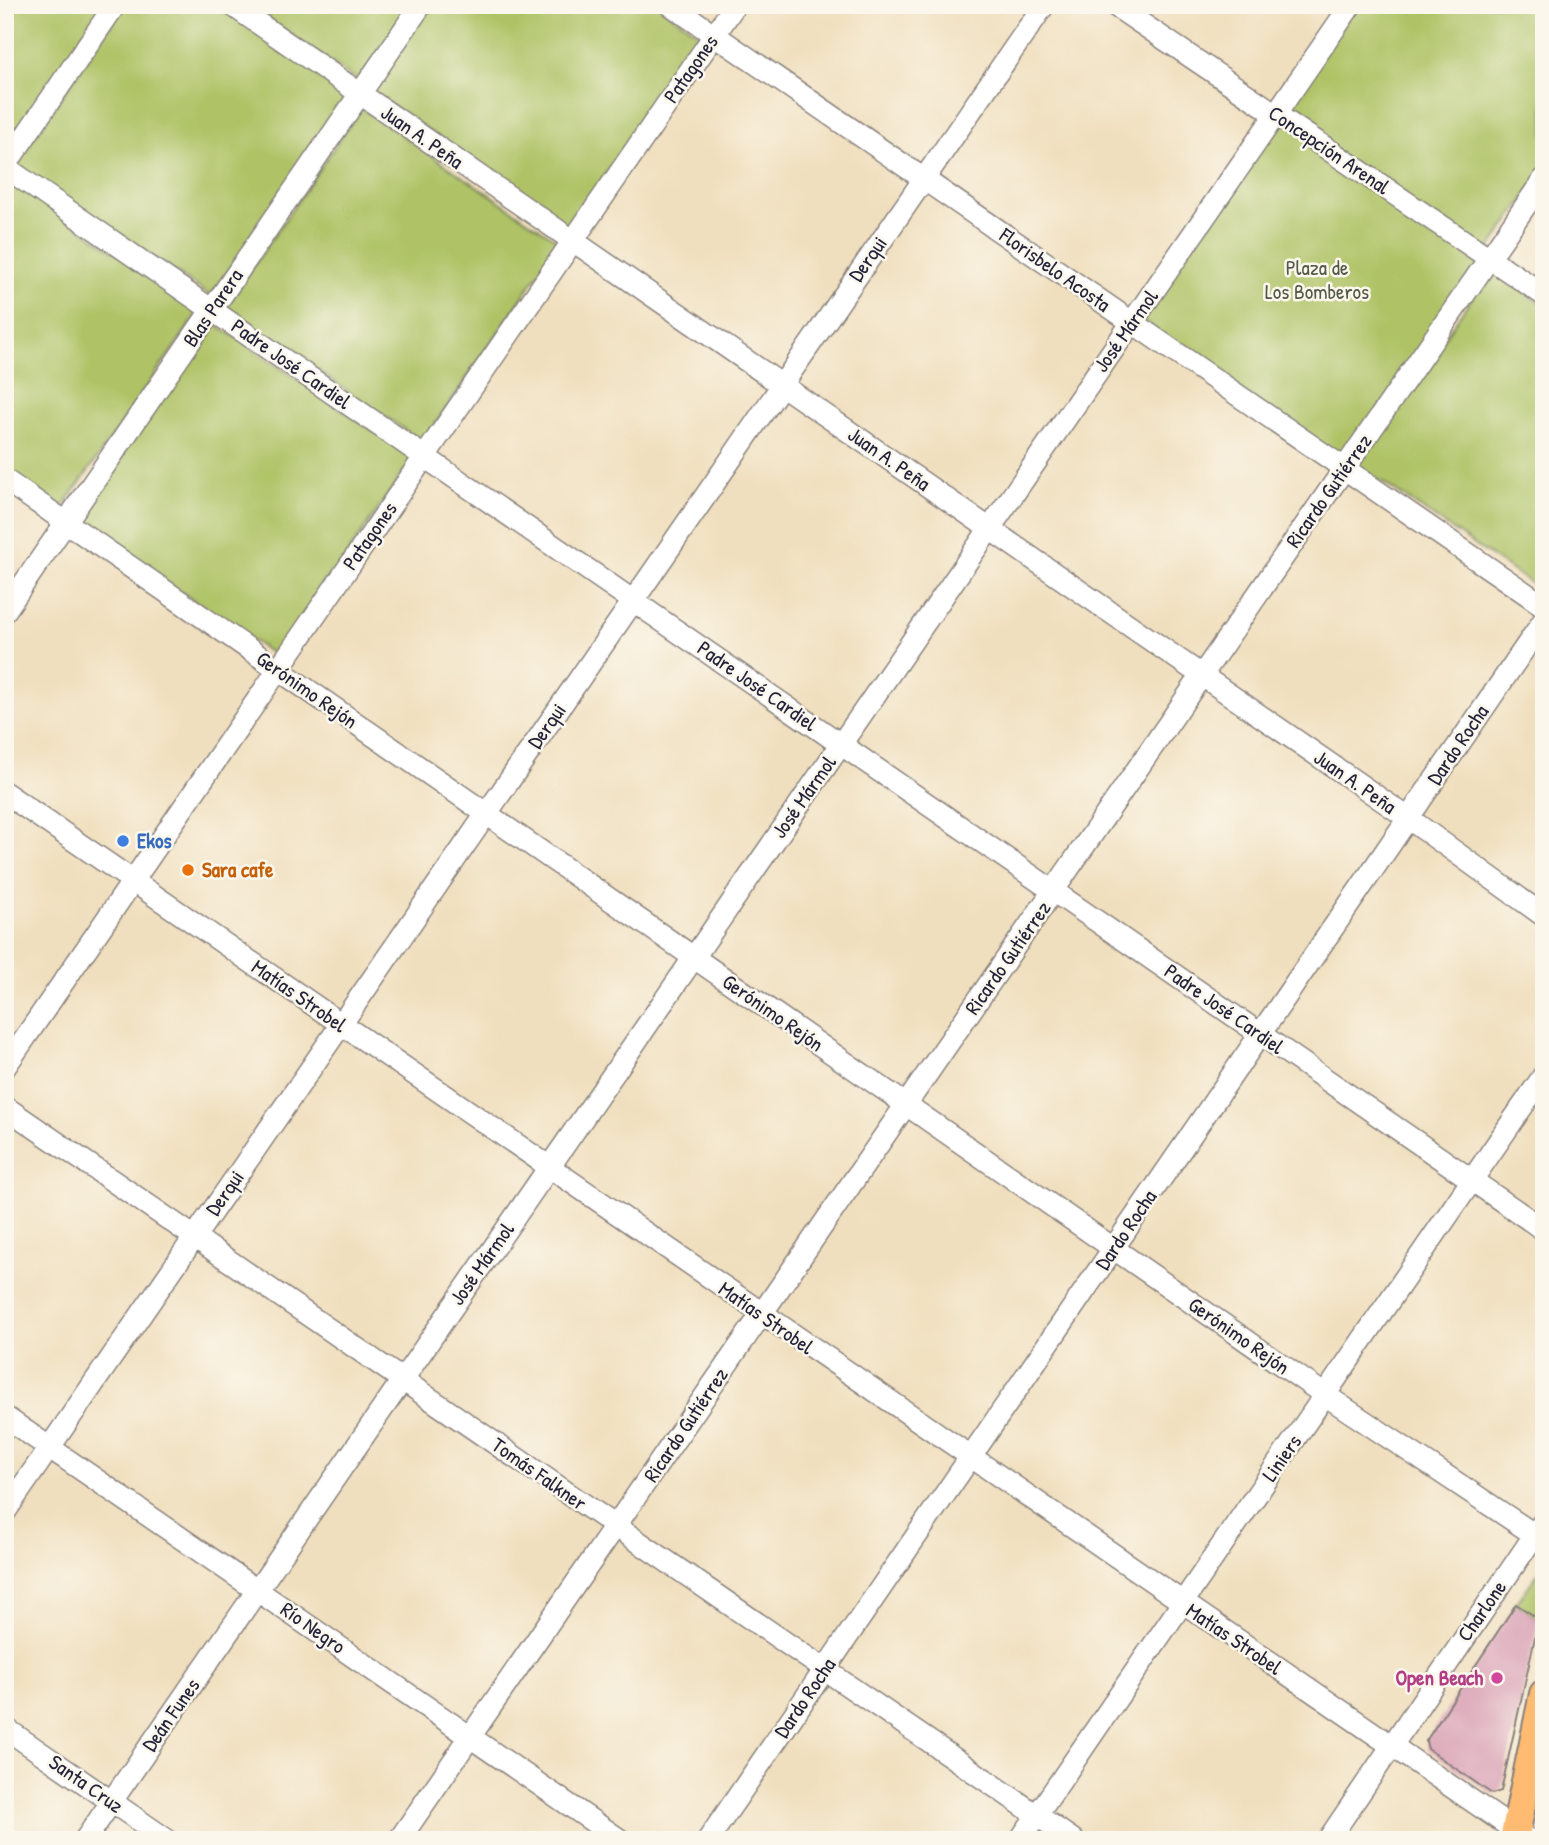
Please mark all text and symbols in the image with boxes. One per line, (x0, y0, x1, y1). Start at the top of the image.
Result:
street label: Patagones (656, 29, 725, 109)
street label: Juan A. Peña (375, 98, 469, 176)
street label: Concepción Arenal (1263, 98, 1396, 201)
street label: Florisbelo Acosta (993, 220, 1116, 318)
street label: Derqui (842, 230, 894, 287)
park label: Plaza de Los Bomberos (1265, 253, 1369, 306)
street label: Blas Parera (176, 263, 249, 353)
street label: José Mármol (1087, 283, 1165, 378)
street label: Padre José Cardiel (226, 312, 357, 416)
street label: Juan A. Peña (842, 420, 936, 498)
street label: Ricardo Gutiérrez (1279, 428, 1378, 553)
street label: Patagones (335, 496, 404, 576)
street label: Padre José Cardiel (692, 634, 823, 738)
street label: Gerónimo Rejón (251, 644, 364, 735)
street label: Derqui (521, 697, 573, 754)
street label: Dardo Rocha (1420, 699, 1495, 791)
street label: Juan A. Peña (1308, 743, 1402, 821)
street label: José Mármol (765, 749, 843, 844)
place label: Ekos (137, 826, 172, 855)
marker: Ekos (115, 833, 131, 849)
place label: Sara cafe (202, 855, 274, 884)
marker: Sara cafe (180, 862, 196, 878)
street label: Ricardo Gutiérrez (958, 895, 1057, 1020)
street label: Matías Strobel (246, 952, 353, 1039)
street label: Padre José Cardiel (1159, 957, 1290, 1061)
street label: Gerónimo Rejón (717, 967, 830, 1058)
street label: Derqui (199, 1164, 251, 1221)
street label: Dardo Rocha (1088, 1184, 1163, 1276)
street label: José Mármol (443, 1216, 521, 1311)
street label: Matías Strobel (713, 1274, 820, 1361)
street label: Gerónimo Rejón (1183, 1290, 1296, 1381)
street label: Ricardo Gutiérrez (637, 1362, 735, 1488)
street label: Liniers (1255, 1428, 1308, 1487)
street label: Tomás Falkner (486, 1430, 593, 1517)
street label: Charlone (1450, 1574, 1513, 1647)
street label: Río Negro (275, 1595, 351, 1660)
street label: Matías Strobel (1181, 1596, 1288, 1682)
street label: Dardo Rocha (767, 1652, 842, 1744)
place label: Open Beach (1395, 1663, 1483, 1693)
marker: Open Beach (1489, 1670, 1505, 1686)
street label: Deán Funes (135, 1672, 206, 1757)
street label: Santa Cruz (43, 1747, 129, 1820)

